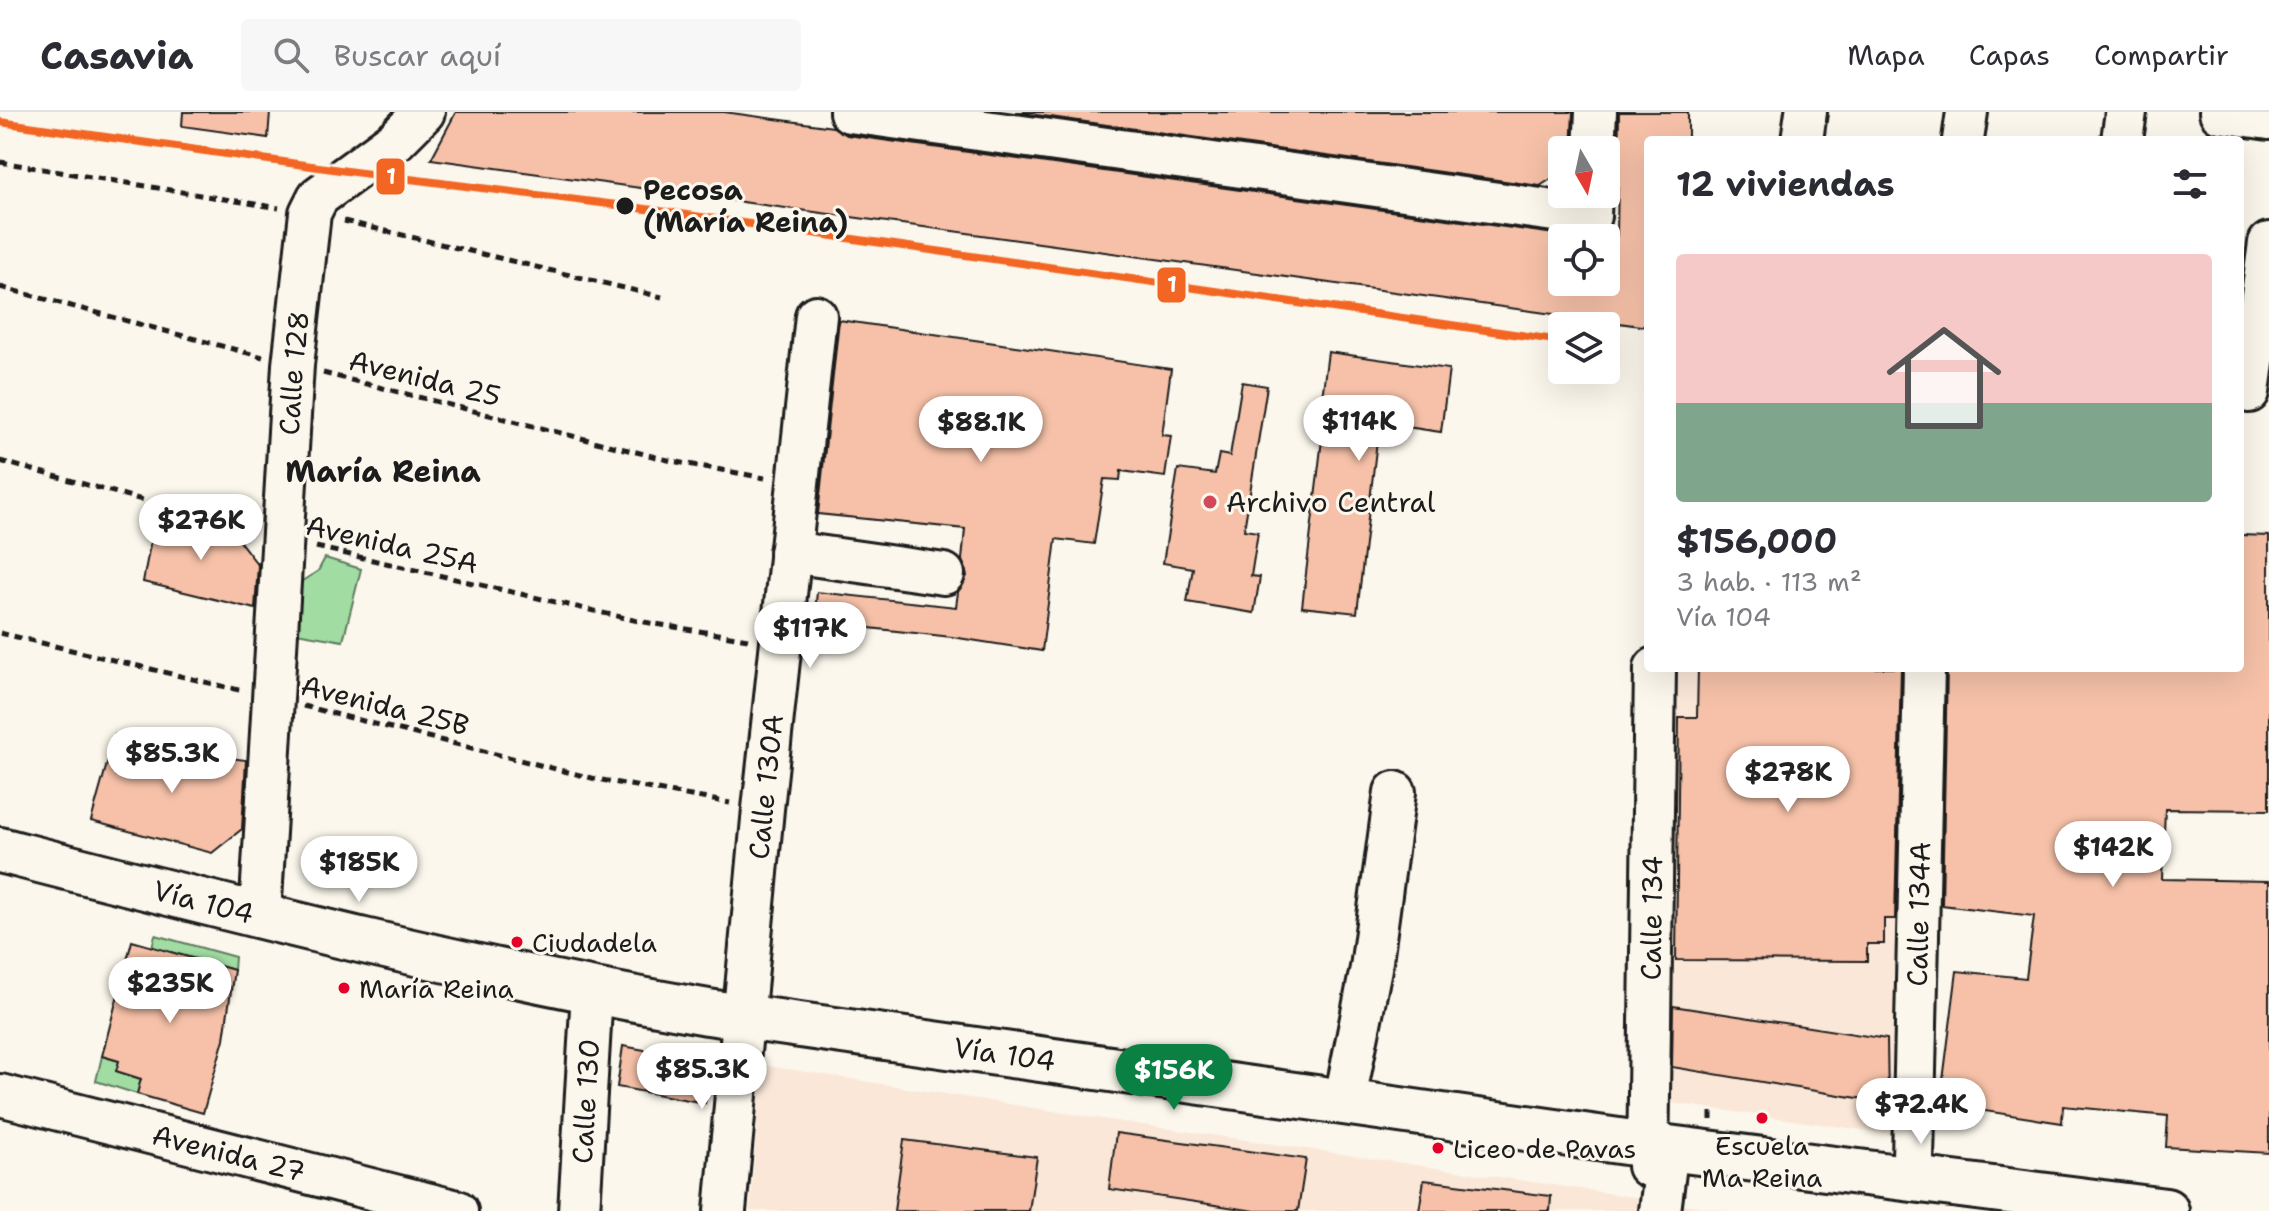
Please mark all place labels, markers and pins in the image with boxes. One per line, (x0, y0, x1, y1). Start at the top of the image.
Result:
place label: Pecosa (María Reina) (643, 171, 848, 241)
marker: Pecosa (María Reina) (614, 195, 636, 217)
pin: $114K (1303, 395, 1415, 463)
pin: $88.1K (916, 396, 1046, 464)
place label: Archivo Central (1226, 483, 1436, 521)
marker: Archivo Central (1201, 493, 1219, 511)
pin: $276K (145, 494, 257, 562)
pin: $117K (754, 602, 866, 670)
pin: $85.3K (107, 727, 237, 795)
pin: $278K (1732, 746, 1844, 814)
pin: $142K (2057, 821, 2169, 889)
pin: $185K (303, 836, 415, 904)
place label: Ciudadela (532, 925, 657, 960)
marker: Ciudadela (509, 934, 525, 950)
pin: $235K (114, 957, 226, 1025)
place label: María Reina (359, 971, 514, 1006)
marker: María Reina (336, 980, 352, 996)
pin: $85.3K (637, 1043, 767, 1111)
pin: $156K (1118, 1044, 1230, 1112)
pin: $72.4K (1856, 1078, 1986, 1146)
marker: Escuela Ma Reina (1754, 1110, 1770, 1126)
place label: Escuela Ma Reina (1702, 1128, 1822, 1195)
place label: Liceo de Pavas (1453, 1131, 1636, 1166)
marker: Liceo de Pavas (1430, 1140, 1446, 1156)

